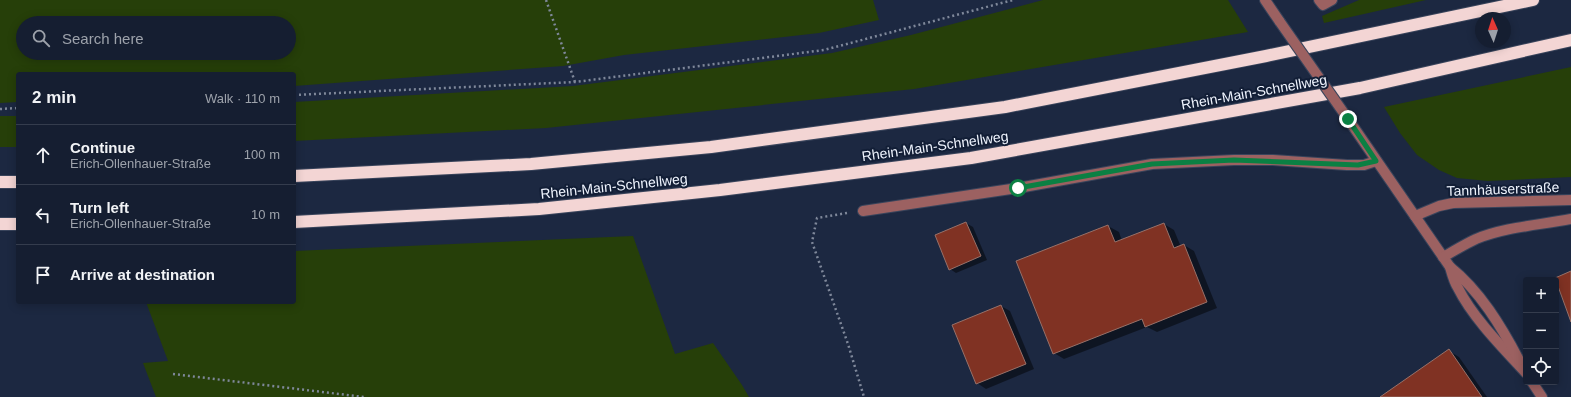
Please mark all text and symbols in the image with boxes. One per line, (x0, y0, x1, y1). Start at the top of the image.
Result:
north arrow (1475, 12, 1511, 48)
search box (16, 16, 296, 60)
icon: search (30, 27, 52, 49)
text: Search here (62, 30, 144, 47)
street label: Rhein-Main-Schnellweg (1180, 71, 1328, 113)
text: 2 min (32, 88, 76, 107)
text: Walk · 110 m (205, 91, 280, 106)
route end (1339, 110, 1357, 128)
street label: Rhein-Main-Schnellweg (861, 128, 1009, 164)
text: Continue (70, 139, 135, 156)
icon: ahead (32, 144, 54, 166)
text: 100 m (244, 147, 280, 162)
text: Erich-Ollenhauer-Straße (70, 156, 211, 171)
street label: Rhein-Main-Schnellweg (540, 170, 688, 202)
route start (1009, 179, 1027, 197)
street label: Tannhäuserstraße (1446, 179, 1560, 199)
text: Turn left (70, 199, 129, 216)
icon: left (32, 204, 54, 226)
text: 10 m (251, 207, 280, 222)
text: Erich-Ollenhauer-Straße (70, 216, 211, 231)
icon: arrive (32, 264, 54, 286)
text: Arrive at destination (70, 266, 215, 283)
map controls (1523, 277, 1559, 385)
button: + (1523, 277, 1559, 313)
button: − (1523, 313, 1559, 349)
button: locate (1523, 349, 1559, 385)

